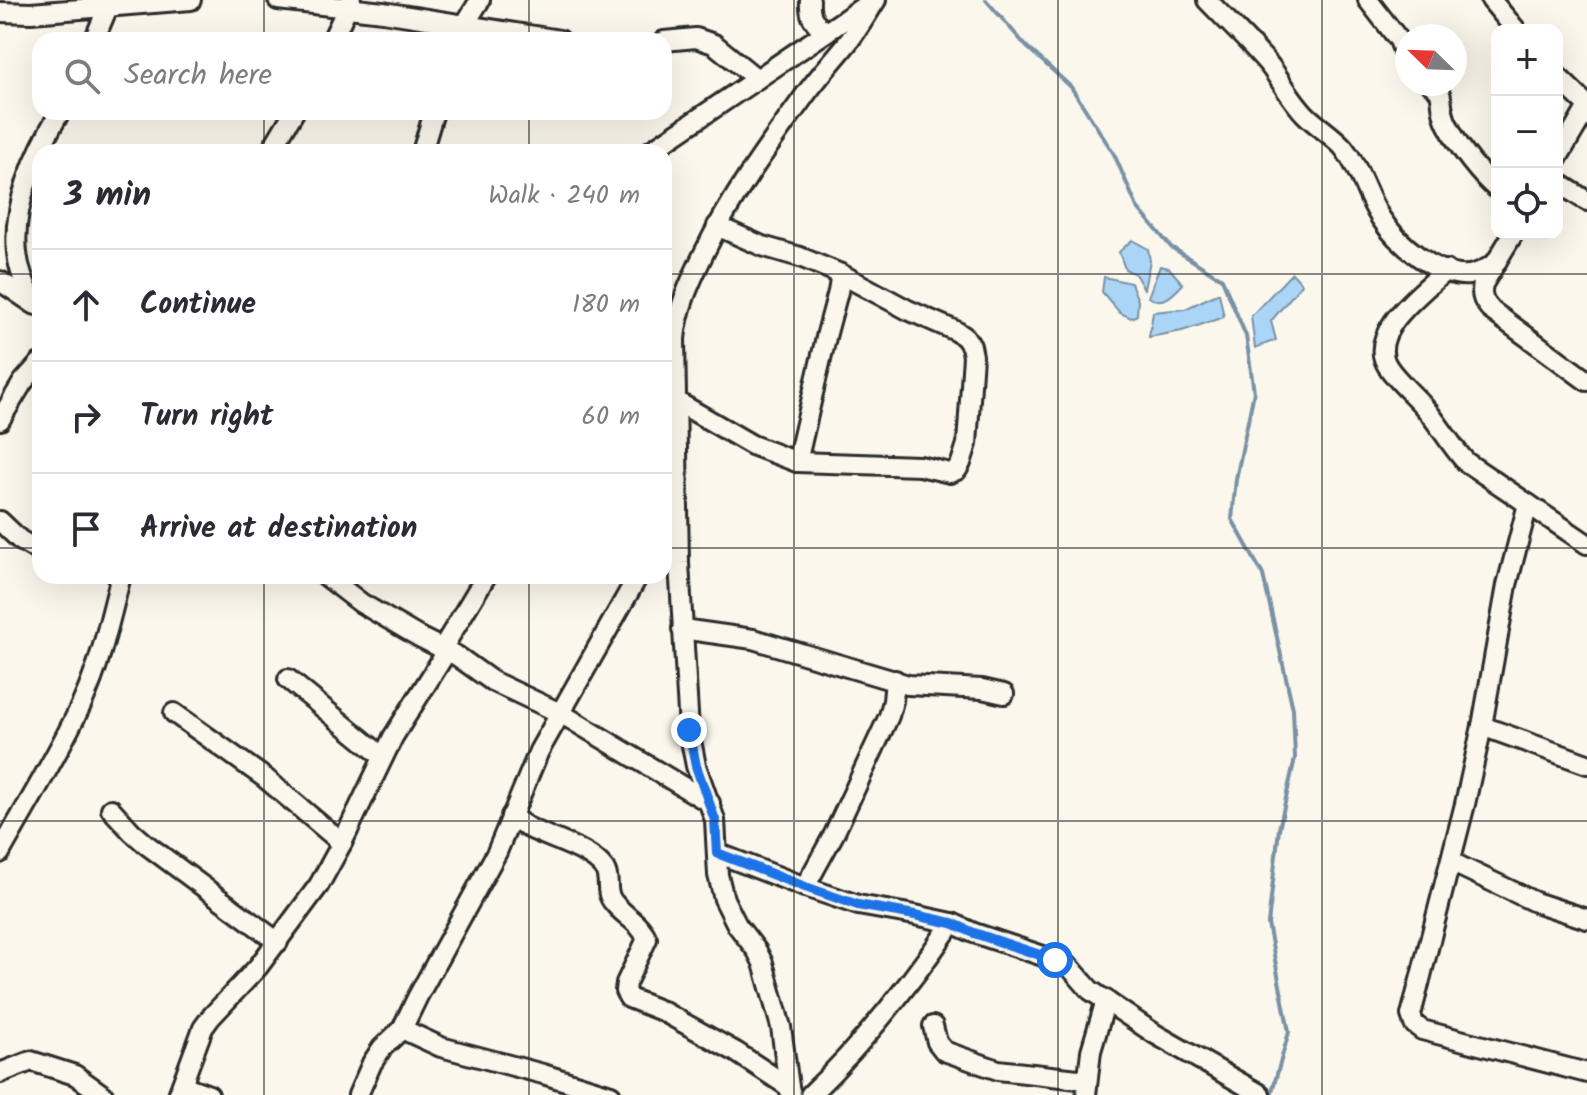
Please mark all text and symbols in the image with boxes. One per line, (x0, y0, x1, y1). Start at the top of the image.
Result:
north arrow (1395, 24, 1467, 96)
map controls (1491, 24, 1563, 240)
button: + (1491, 24, 1563, 96)
search box (32, 32, 672, 120)
text: Search here (124, 52, 272, 100)
icon: search (60, 54, 104, 98)
button: − (1491, 96, 1563, 168)
button: locate (1491, 168, 1563, 240)
text: 3 min (64, 169, 151, 223)
text: Walk · 240 m (488, 175, 640, 217)
text: Continue (140, 281, 256, 329)
icon: ahead (64, 283, 108, 327)
text: 180 m (572, 284, 640, 326)
text: Turn right (140, 393, 273, 441)
icon: right (64, 395, 108, 439)
text: 60 m (581, 396, 640, 438)
text: Arrive at destination (140, 505, 417, 553)
icon: arrive (64, 507, 108, 551)
route end (671, 712, 707, 748)
route start (1037, 942, 1073, 978)

